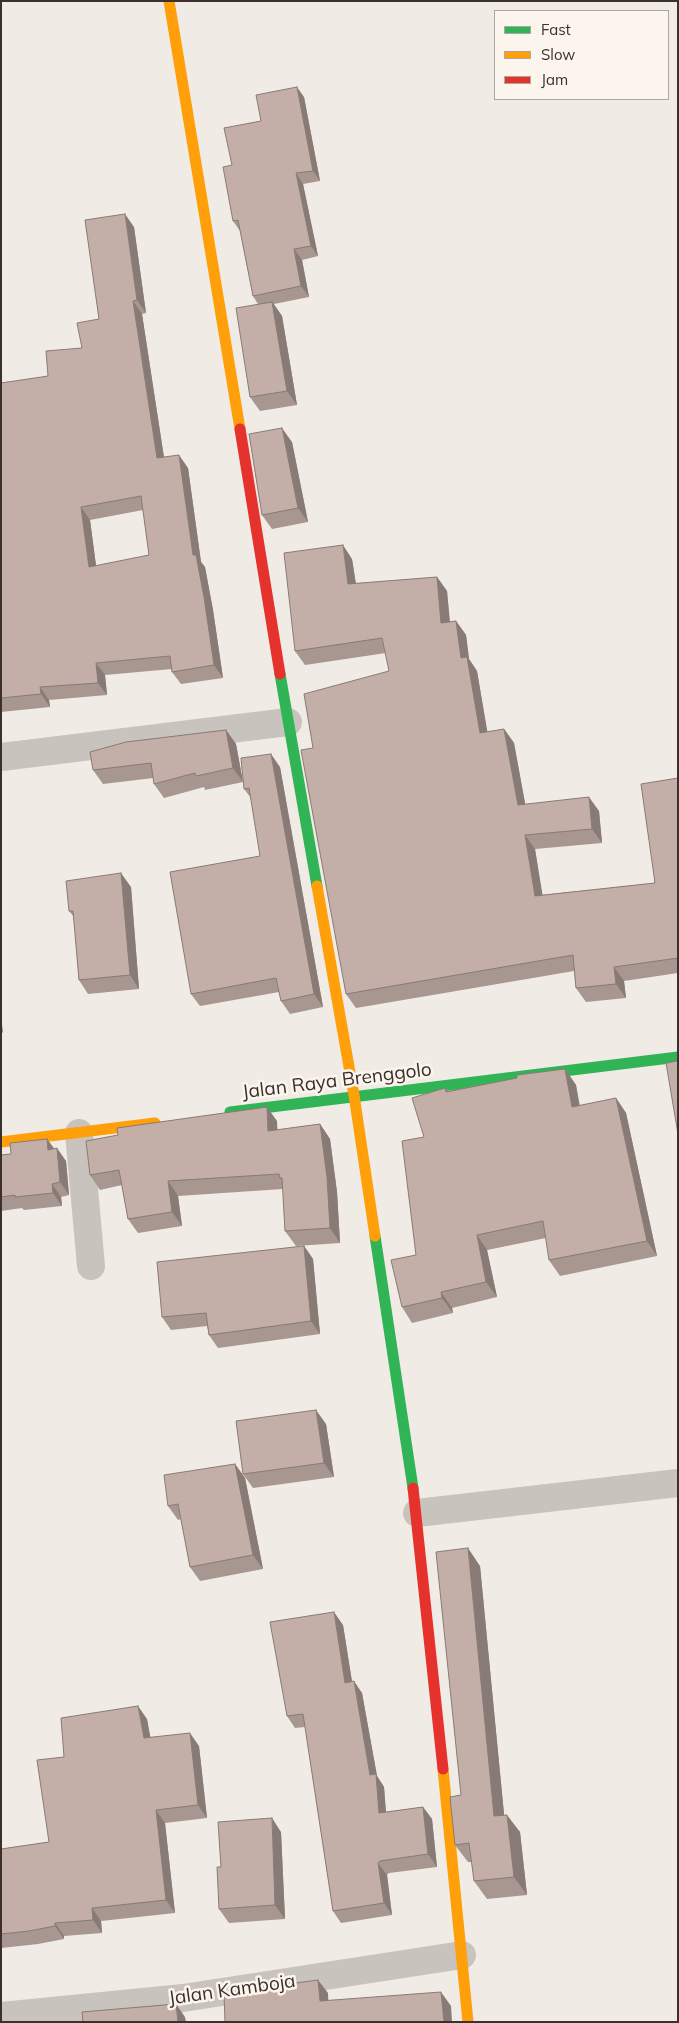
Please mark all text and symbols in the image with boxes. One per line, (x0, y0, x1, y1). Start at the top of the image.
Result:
legend (494, 10, 669, 100)
text: Fast (541, 20, 571, 39)
text: Slow (541, 45, 575, 64)
text: Jam (541, 70, 568, 89)
street label: Jalan Raya Brenggolo (241, 1058, 433, 1104)
street label: Jalan Kamboja (167, 1970, 297, 2010)

